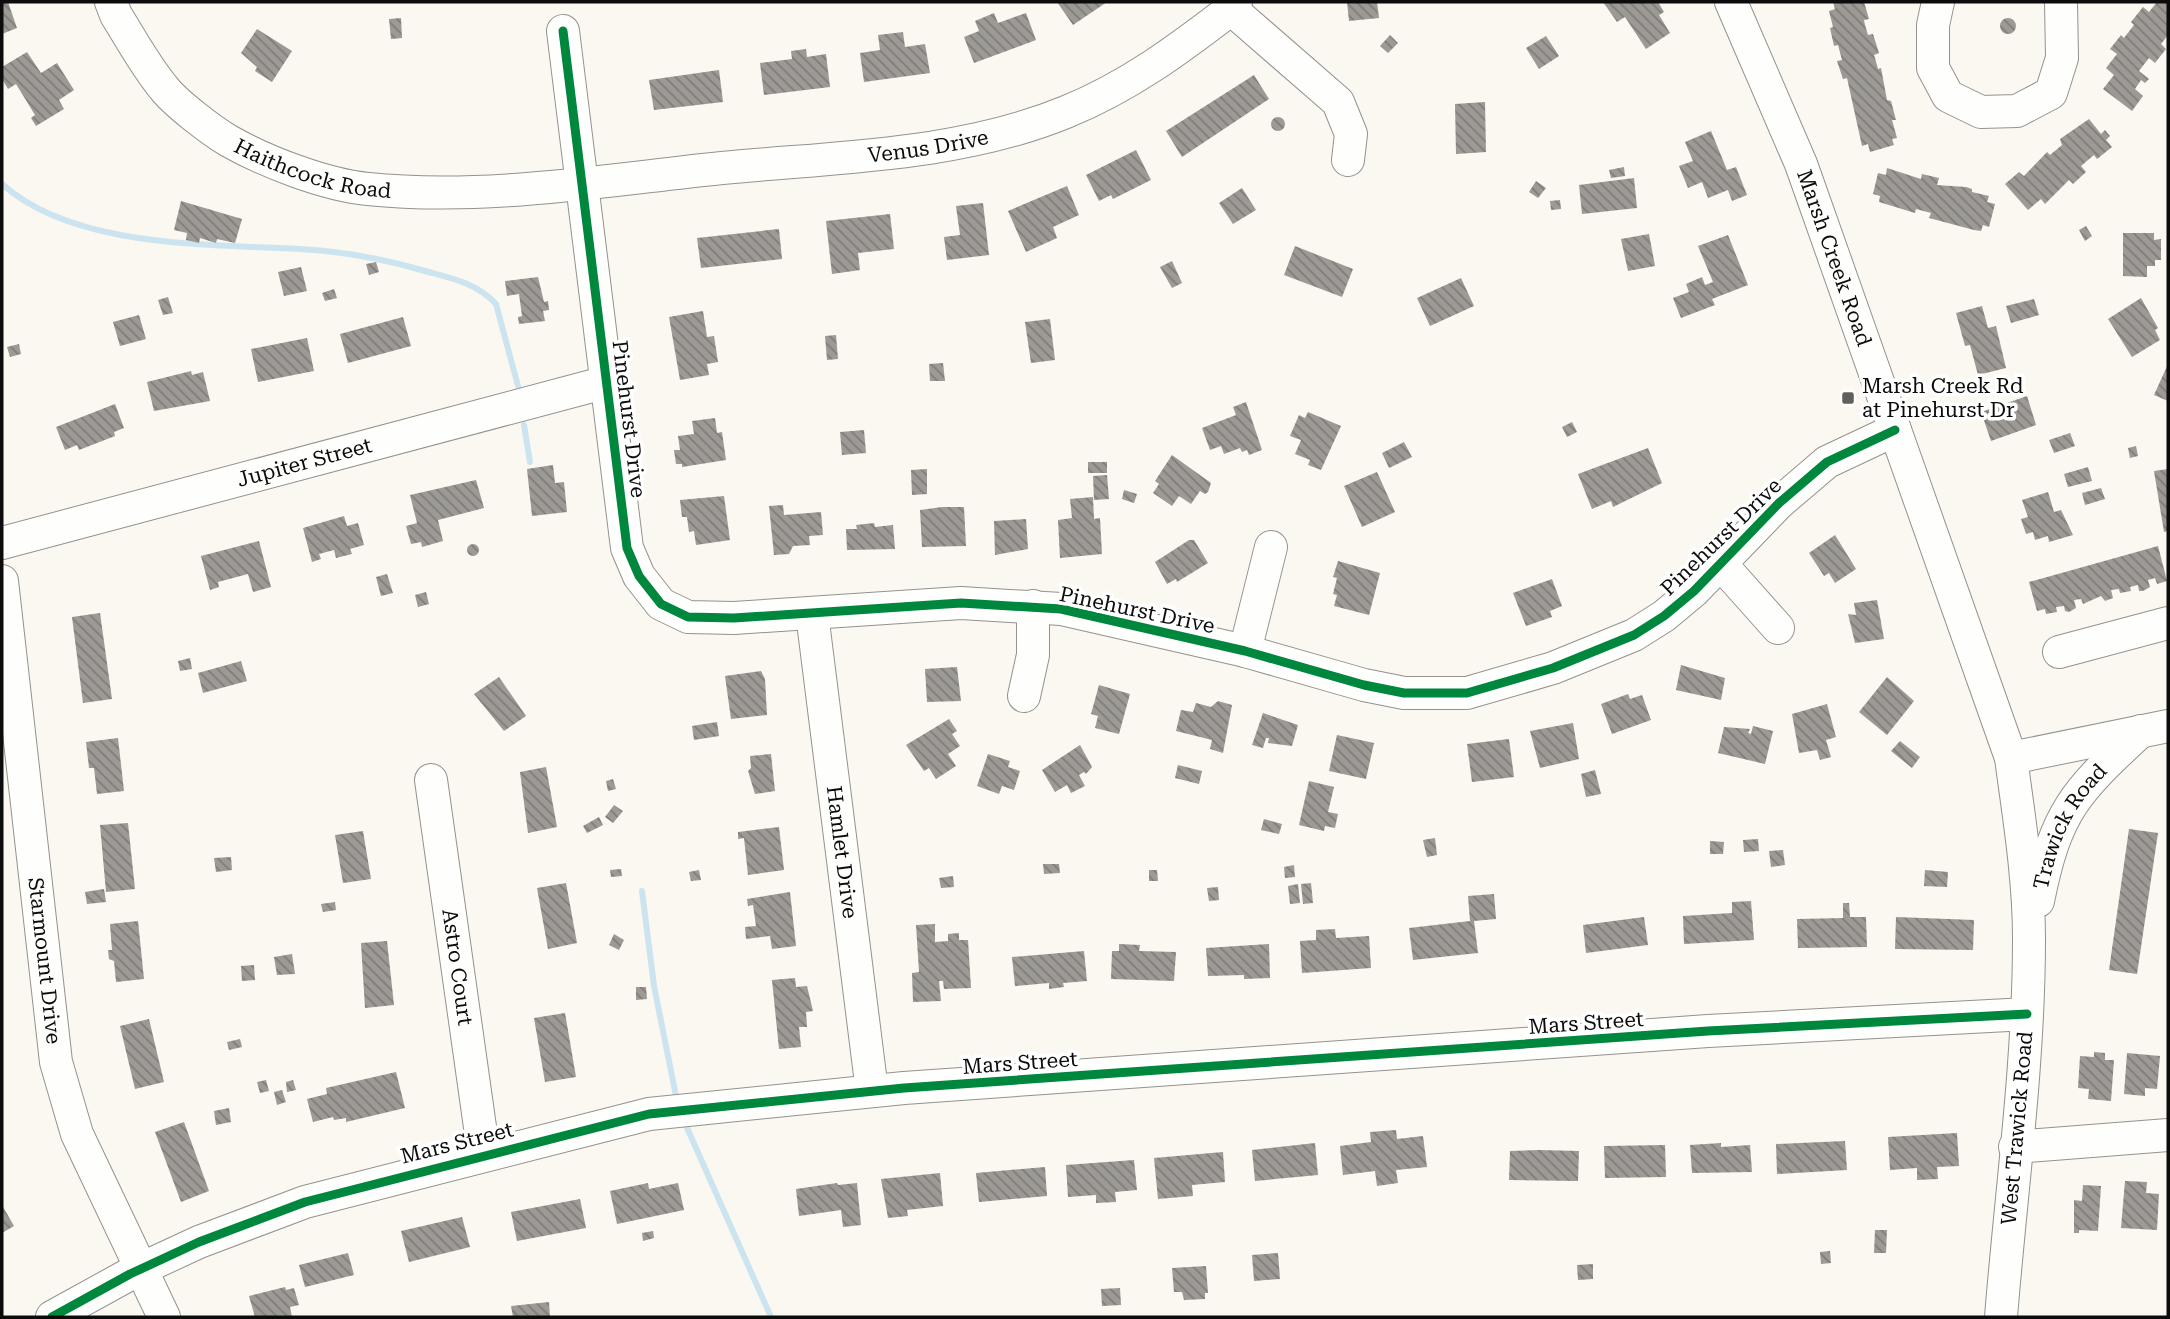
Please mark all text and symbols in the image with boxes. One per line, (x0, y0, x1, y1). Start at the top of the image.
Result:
street label: Venus Drive (867, 125, 991, 168)
street label: Haithcock Road (230, 134, 393, 203)
street label: Marsh Creek Road (1792, 166, 1877, 350)
street label: Pinehurst Drive (607, 339, 651, 499)
place label: Marsh Creek Rd at Pinehurst Dr (1862, 374, 2024, 422)
marker: Marsh Creek Rd at Pinehurst Dr (1840, 390, 1856, 406)
street label: Jupiter Street (234, 433, 375, 492)
street label: Pinehurst Drive (1656, 473, 1786, 601)
street label: Pinehurst Drive (1057, 582, 1217, 638)
street label: Trawick Road (2029, 758, 2112, 892)
street label: Hamlet Drive (822, 784, 862, 920)
street label: Starmount Drive (23, 876, 66, 1045)
street label: Astro Court (437, 907, 478, 1027)
street label: Mars Street (1528, 1007, 1645, 1039)
street label: West Trawick Road (1997, 1030, 2037, 1226)
street label: Mars Street (962, 1047, 1079, 1079)
street label: Mars Street (398, 1117, 516, 1169)

